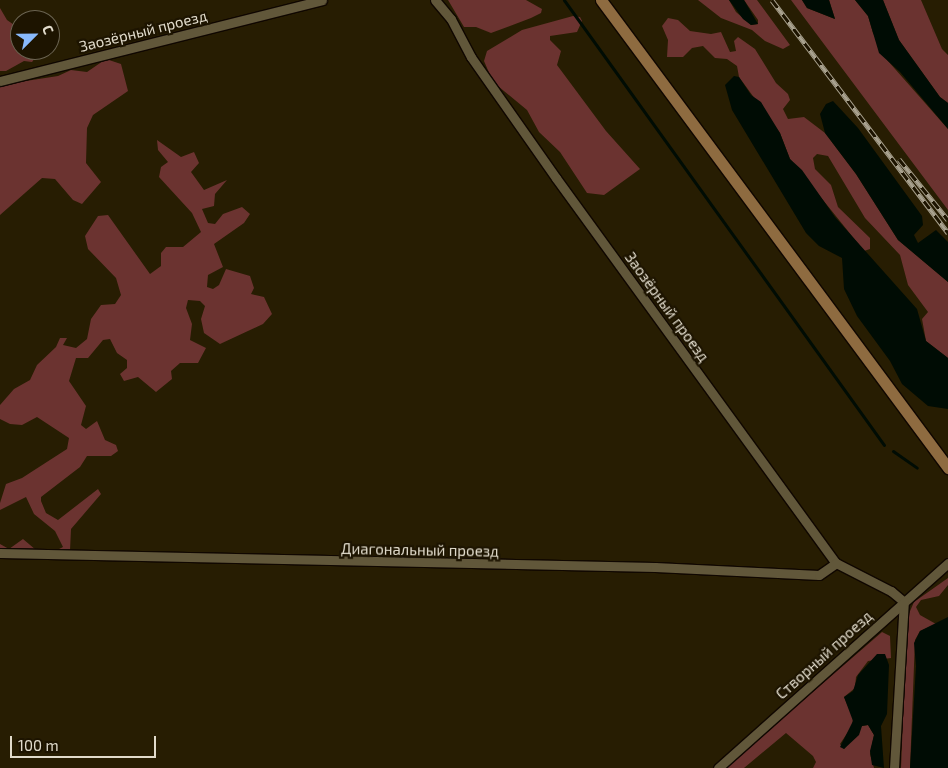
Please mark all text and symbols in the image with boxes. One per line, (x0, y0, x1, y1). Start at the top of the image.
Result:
street label: Заозёрный проезд (77, 6, 209, 56)
north arrow (10, 10, 60, 60)
text: С (39, 22, 58, 36)
street label: Заозёрный проезд (621, 249, 713, 365)
street label: Диагональный проезд (341, 540, 499, 560)
street label: Створный проезд (772, 607, 876, 703)
scale bar (12, 726, 159, 758)
text: 100 m (18, 736, 59, 754)

